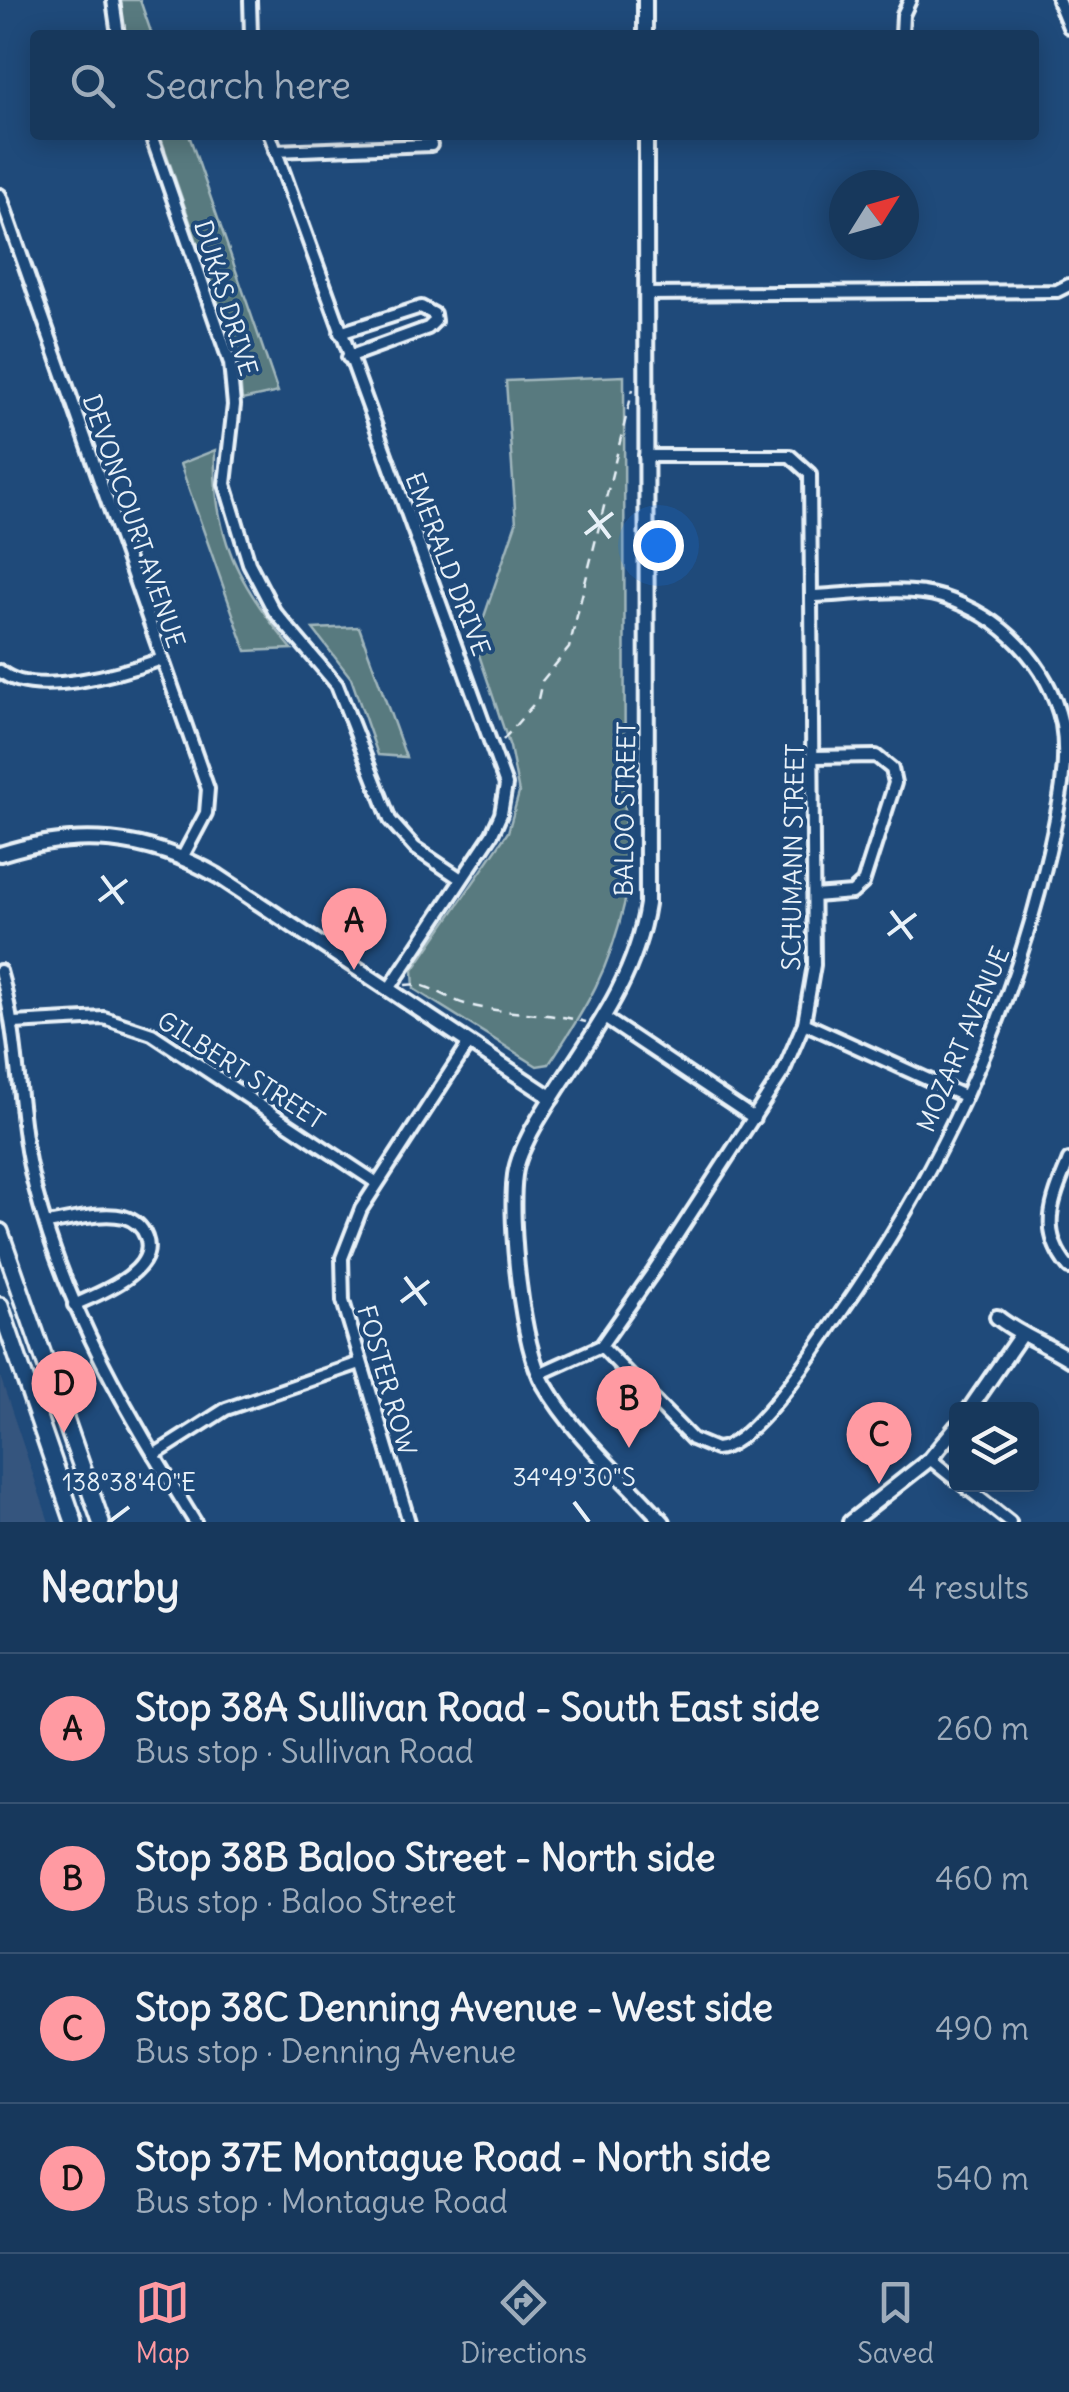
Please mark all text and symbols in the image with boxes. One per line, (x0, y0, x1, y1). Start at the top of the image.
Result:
search box (30, 30, 1039, 140)
icon: search (65, 58, 120, 113)
text: Search here (145, 62, 351, 109)
north arrow (829, 170, 919, 260)
street label: DUKAS DRIVE (187, 216, 265, 380)
street label: DEVONCOURT AVENUE (76, 390, 192, 652)
street label: EMERALD DRIVE (398, 468, 498, 660)
your location (633, 520, 684, 571)
street label: BALOO STREET (607, 721, 643, 897)
street label: SCHUMANN STREET (775, 743, 811, 971)
pin: A (322, 888, 386, 970)
street label: MOZART AVENUE (909, 941, 1017, 1137)
street label: GILBERT STREET (151, 1004, 331, 1136)
street label: FOSTER ROW (350, 1301, 424, 1459)
pin: D (32, 1350, 96, 1433)
pin: B (596, 1366, 662, 1448)
pin: C (846, 1402, 912, 1484)
map controls (949, 1402, 1039, 1492)
button: layers (949, 1402, 1039, 1492)
text: 34°49'30"S (512, 1461, 636, 1493)
text: 138°38'40"E (62, 1466, 196, 1498)
text: Nearby (40, 1561, 179, 1613)
text: 4 results (908, 1567, 1029, 1608)
text: Stop 38A Sullivan Road - South East side (135, 1684, 820, 1731)
text: A (62, 1708, 83, 1749)
text: 260 m (936, 1708, 1029, 1749)
text: Bus stop · Sullivan Road (135, 1731, 474, 1772)
text: Stop 38B Baloo Street - North side (135, 1834, 715, 1881)
text: B (62, 1858, 83, 1899)
text: 460 m (935, 1858, 1029, 1899)
text: Bus stop · Baloo Street (135, 1881, 456, 1922)
text: Stop 38C Denning Avenue - West side (135, 1984, 773, 2031)
text: C (62, 2008, 83, 2049)
text: 490 m (935, 2008, 1029, 2049)
text: Bus stop · Denning Avenue (135, 2031, 516, 2072)
text: Stop 37E Montague Road - North side (135, 2134, 771, 2181)
text: D (61, 2158, 84, 2199)
text: 540 m (935, 2158, 1029, 2199)
text: Bus stop · Montague Road (135, 2181, 508, 2222)
tab: Map (135, 2275, 190, 2371)
tab: Directions (460, 2275, 587, 2371)
tab: Saved (857, 2275, 934, 2371)

